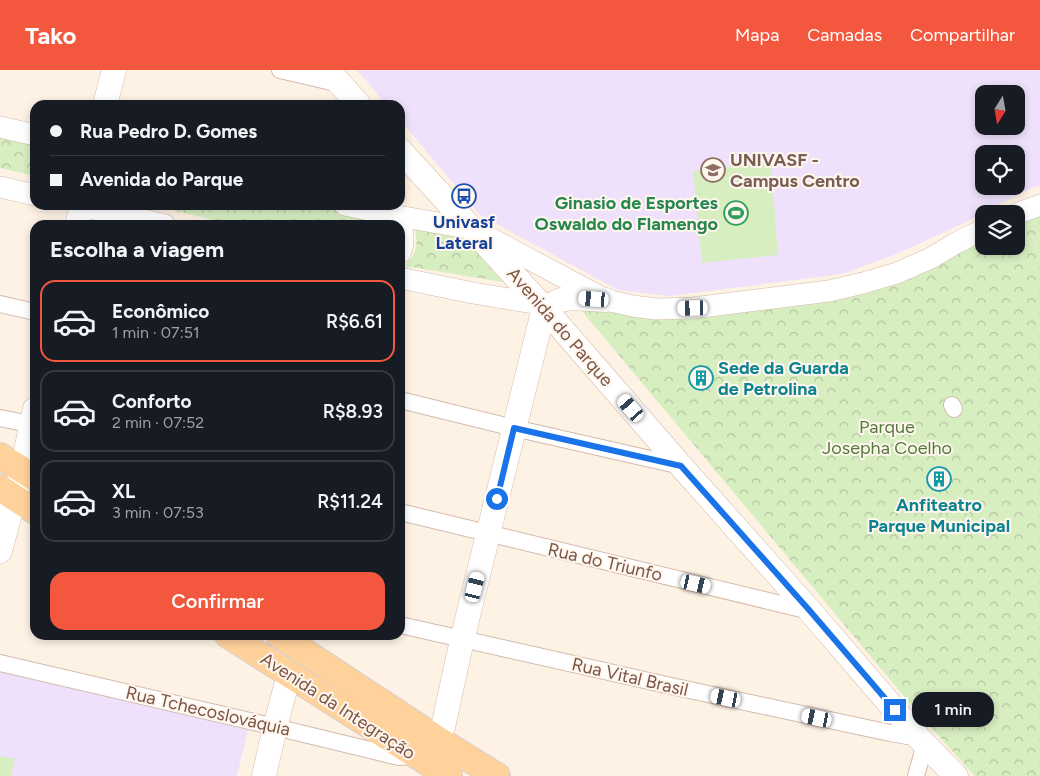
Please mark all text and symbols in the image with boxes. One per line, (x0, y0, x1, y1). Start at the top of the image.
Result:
text: Tako (25, 21, 76, 50)
text: Mapa (735, 24, 779, 46)
text: Camadas (807, 24, 882, 46)
text: Compartilhar (910, 24, 1015, 46)
north arrow (975, 85, 1025, 135)
map controls (975, 85, 1025, 255)
text: Rua Pedro D. Gomes (80, 120, 257, 143)
button: locate (975, 145, 1025, 195)
place label: UNIVASF - Campus Centro (730, 149, 860, 192)
school or university icon: UNIVASF - Campus Centro (700, 157, 726, 183)
text: Avenida do Parque (80, 168, 243, 191)
bus stop icon: Univasf Lateral (451, 183, 477, 209)
place label: Ginasio de Esportes Oswaldo do Flamengo (535, 192, 719, 235)
sports icon: Ginasio de Esportes Oswaldo do Flamengo (723, 200, 749, 226)
button: layers (975, 205, 1025, 255)
place label: Univasf Lateral (433, 211, 496, 254)
text: Escolha a viagem (50, 236, 224, 263)
street label: Avenida do Parque (502, 263, 618, 391)
car (578, 290, 609, 308)
icon: car (52, 299, 97, 344)
text: Econômico (112, 300, 209, 323)
car (677, 300, 708, 316)
text: R$6.61 (326, 310, 383, 333)
text: 1 min · 07:51 (112, 323, 200, 342)
place label: Sede da Guarda de Petrolina (718, 357, 849, 400)
building icon: Sede da Guarda de Petrolina (688, 365, 714, 391)
icon: car (52, 389, 97, 434)
text: Conforto (112, 390, 192, 413)
car (615, 392, 646, 424)
text: R$8.93 (323, 400, 383, 423)
text: 2 min · 07:52 (112, 413, 204, 432)
park label: Parque Josepha Coelho (822, 416, 952, 459)
building icon: Anfiteatro Parque Municipal (926, 466, 952, 492)
icon: car (52, 479, 97, 524)
text: XL (112, 480, 135, 503)
route start (486, 488, 508, 510)
text: R$11.24 (317, 490, 383, 513)
place label: Anfiteatro Parque Municipal (868, 494, 1010, 537)
text: 3 min · 07:53 (112, 503, 204, 522)
street label: Rua do Triunfo (546, 538, 664, 586)
car (464, 571, 485, 603)
button: Confirmar (50, 572, 385, 630)
car (679, 573, 712, 595)
street label: Avenida da Integração (256, 648, 420, 764)
street label: Rua Vital Brasil (570, 653, 690, 701)
street label: Rua Tchecoslováquia (124, 681, 292, 741)
car (709, 688, 742, 708)
callout: 1 min (912, 692, 995, 728)
route end (884, 699, 906, 721)
text: 1 min (934, 700, 972, 719)
car (800, 708, 833, 728)

